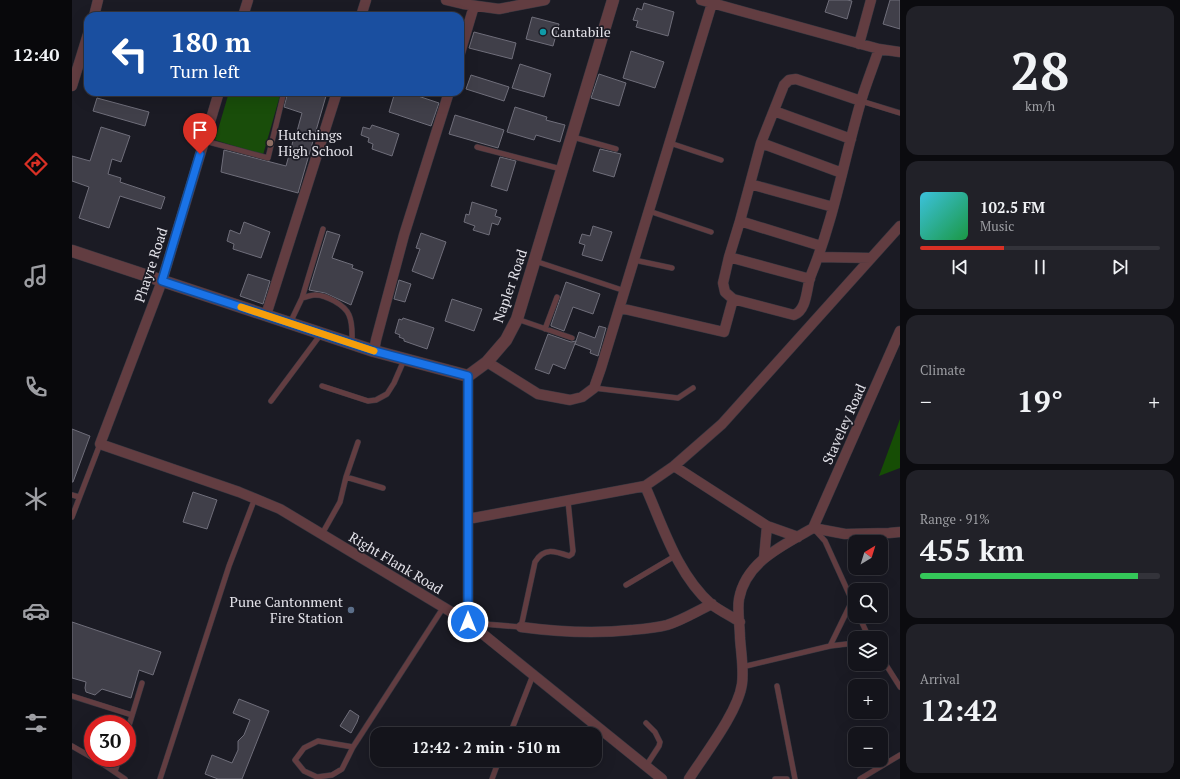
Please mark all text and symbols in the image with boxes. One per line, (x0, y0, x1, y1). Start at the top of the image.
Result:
place label: Cantabile (551, 22, 611, 41)
text: 180 m (170, 23, 251, 60)
marker: Cantabile (538, 27, 548, 37)
icon: left (104, 28, 156, 80)
text: 28 (1011, 36, 1069, 105)
text: 12:40 (13, 42, 59, 66)
text: Turn left (170, 59, 240, 83)
text: km/h (1025, 97, 1055, 115)
pin (183, 113, 217, 154)
icon: arrive (189, 119, 211, 141)
place label: Hutchings High School (278, 125, 353, 160)
marker: Hutchings High School (265, 138, 275, 148)
icon: directions (22, 150, 50, 178)
text: 102.5 FM (980, 197, 1045, 217)
text: Music (980, 217, 1014, 235)
street label: Phayre Road (129, 225, 172, 305)
street label: Napler Road (488, 246, 531, 325)
icon: previous (949, 256, 971, 278)
icon: pause (1029, 256, 1051, 278)
icon: next (1109, 256, 1131, 278)
icon: music (22, 262, 50, 290)
text: Climate (920, 361, 965, 379)
icon: phone (22, 373, 50, 401)
street label: Staveley Road (817, 380, 870, 467)
text: 19° (1017, 381, 1063, 421)
text: − (920, 387, 932, 416)
text: + (1148, 387, 1160, 416)
icon: climate (22, 485, 50, 513)
text: Range · 91% (920, 510, 990, 528)
street label: Right Flank Road (346, 527, 447, 598)
text: 455 km (920, 530, 1024, 570)
north arrow (848, 535, 888, 575)
map controls (848, 535, 888, 767)
button: search (848, 583, 888, 623)
place label: Pune Cantonment Fire Station (230, 592, 344, 627)
icon: car (22, 597, 50, 625)
position arrow (447, 601, 489, 643)
marker: Pune Cantonment Fire Station (346, 605, 356, 615)
button: layers (848, 631, 888, 671)
text: Arrival (920, 670, 960, 688)
button: + (848, 679, 888, 719)
text: 12:42 (920, 690, 998, 730)
icon: filters (22, 709, 50, 737)
speed limit sign: 30 (84, 715, 136, 767)
button: − (848, 727, 888, 767)
text: 12:42 · 2 min · 510 m (412, 737, 560, 757)

